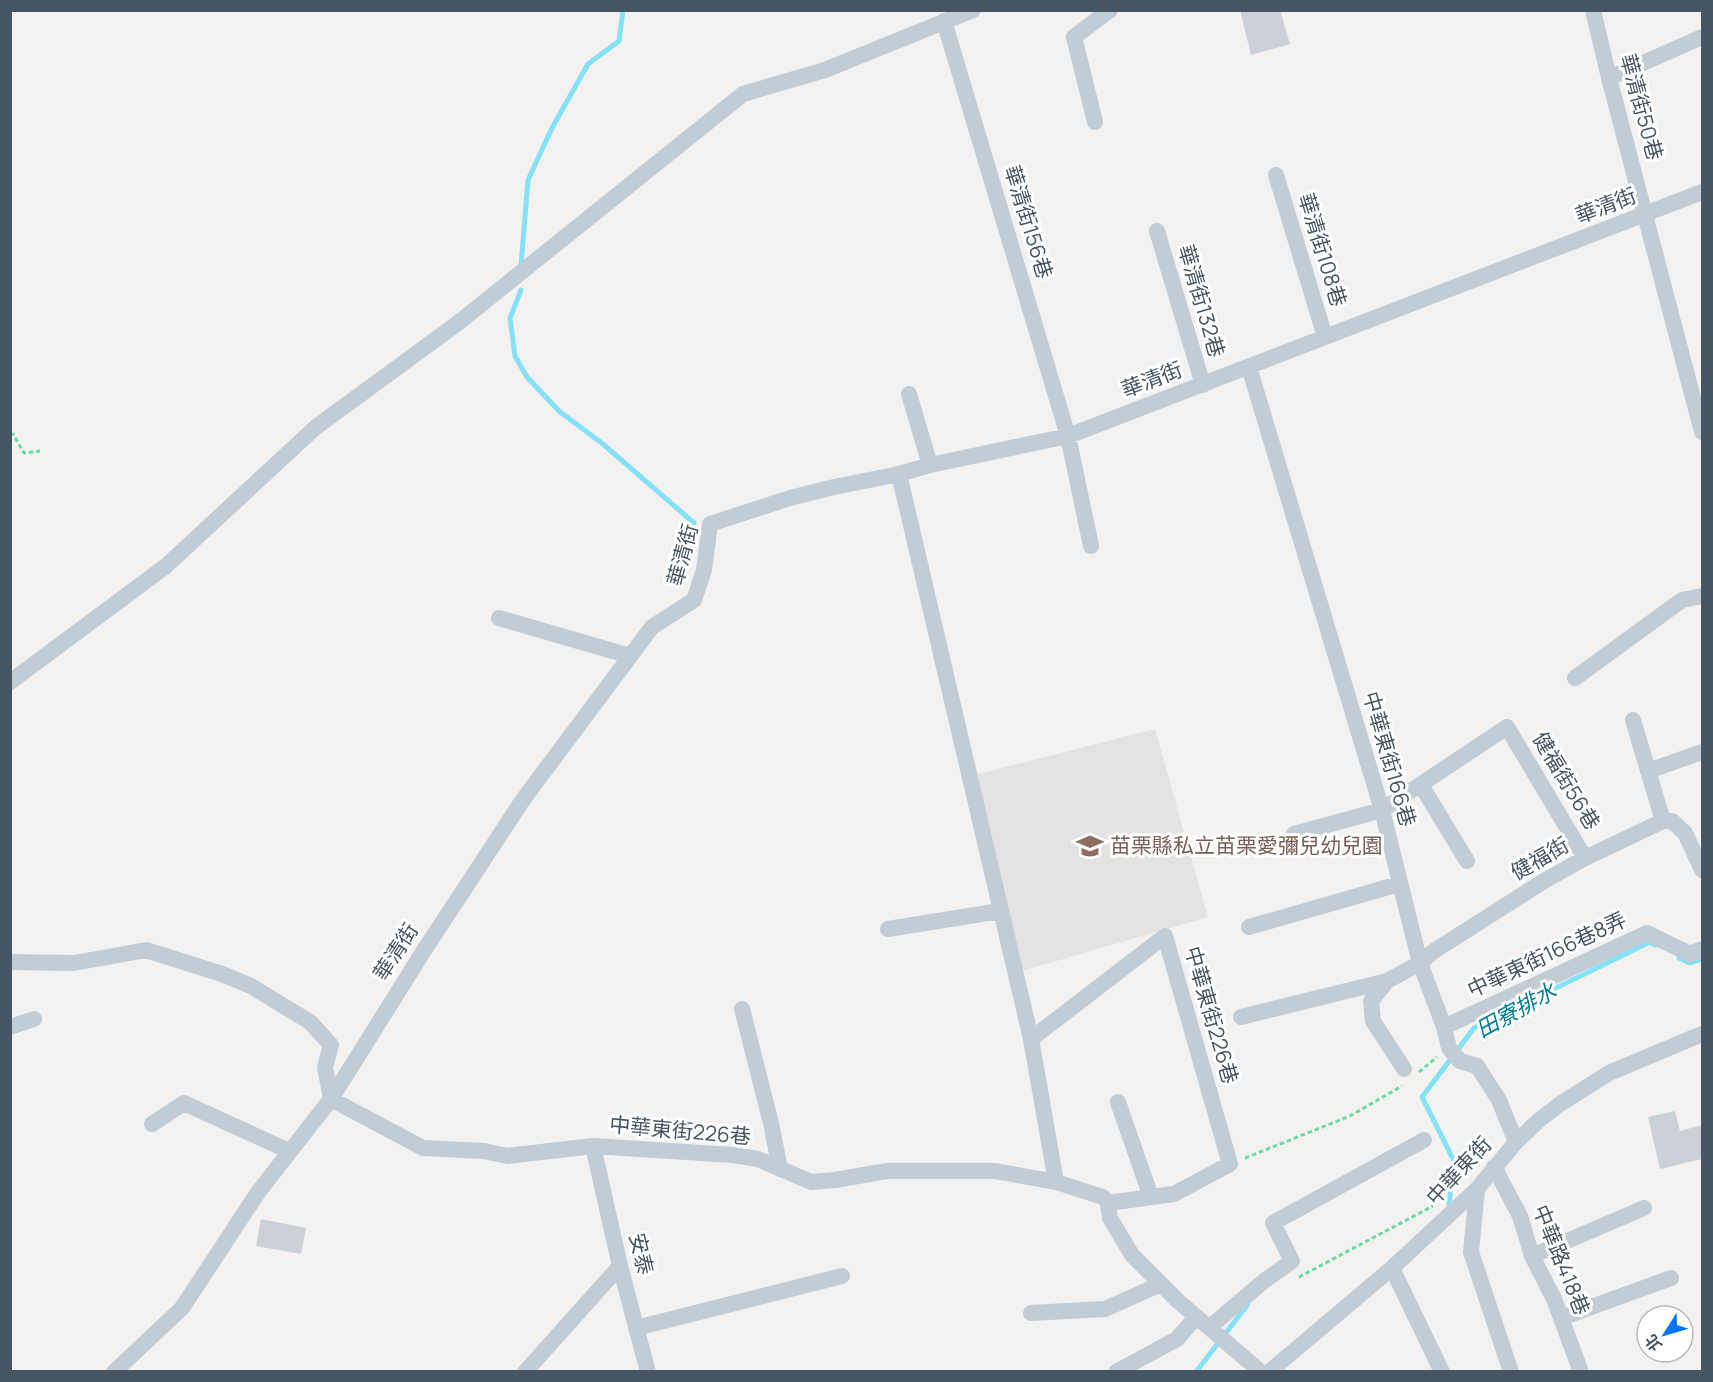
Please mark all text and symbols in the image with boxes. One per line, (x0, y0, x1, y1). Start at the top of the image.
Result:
street label: 華清街50巷 (1614, 51, 1670, 163)
street label: 華清街156巷 (998, 161, 1060, 282)
street label: 華清街 (1571, 181, 1640, 229)
street label: 華清街108巷 (1292, 190, 1353, 310)
street label: 華清街132巷 (1173, 241, 1231, 360)
street label: 華清街 (1117, 355, 1186, 403)
street label: 華清街 (660, 521, 704, 589)
street label: 中華東街166巷 (1357, 688, 1423, 830)
street label: 健福街56巷 (1527, 726, 1607, 834)
street label: 健福街 (1505, 830, 1574, 886)
school or university icon: 苗栗縣私立苗栗愛彌兒幼兒園 (1075, 831, 1105, 861)
place label: 苗栗縣私立苗栗愛彌兒幼兒園 (1110, 831, 1383, 859)
street label: 中華東街166巷8弄 (1463, 905, 1631, 1003)
street label: 華清街 (366, 917, 424, 985)
street label: 中華東街226巷 (1179, 943, 1245, 1087)
water label: 田寮排水 (1470, 975, 1563, 1044)
street label: 中華東街226巷 (608, 1110, 752, 1150)
street label: 中華東街 (1419, 1130, 1497, 1211)
street label: 中華路418巷 (1527, 1200, 1597, 1319)
street label: 安泰 (624, 1230, 660, 1277)
north arrow (1635, 1304, 1695, 1364)
text: 北 (1639, 1330, 1667, 1356)

